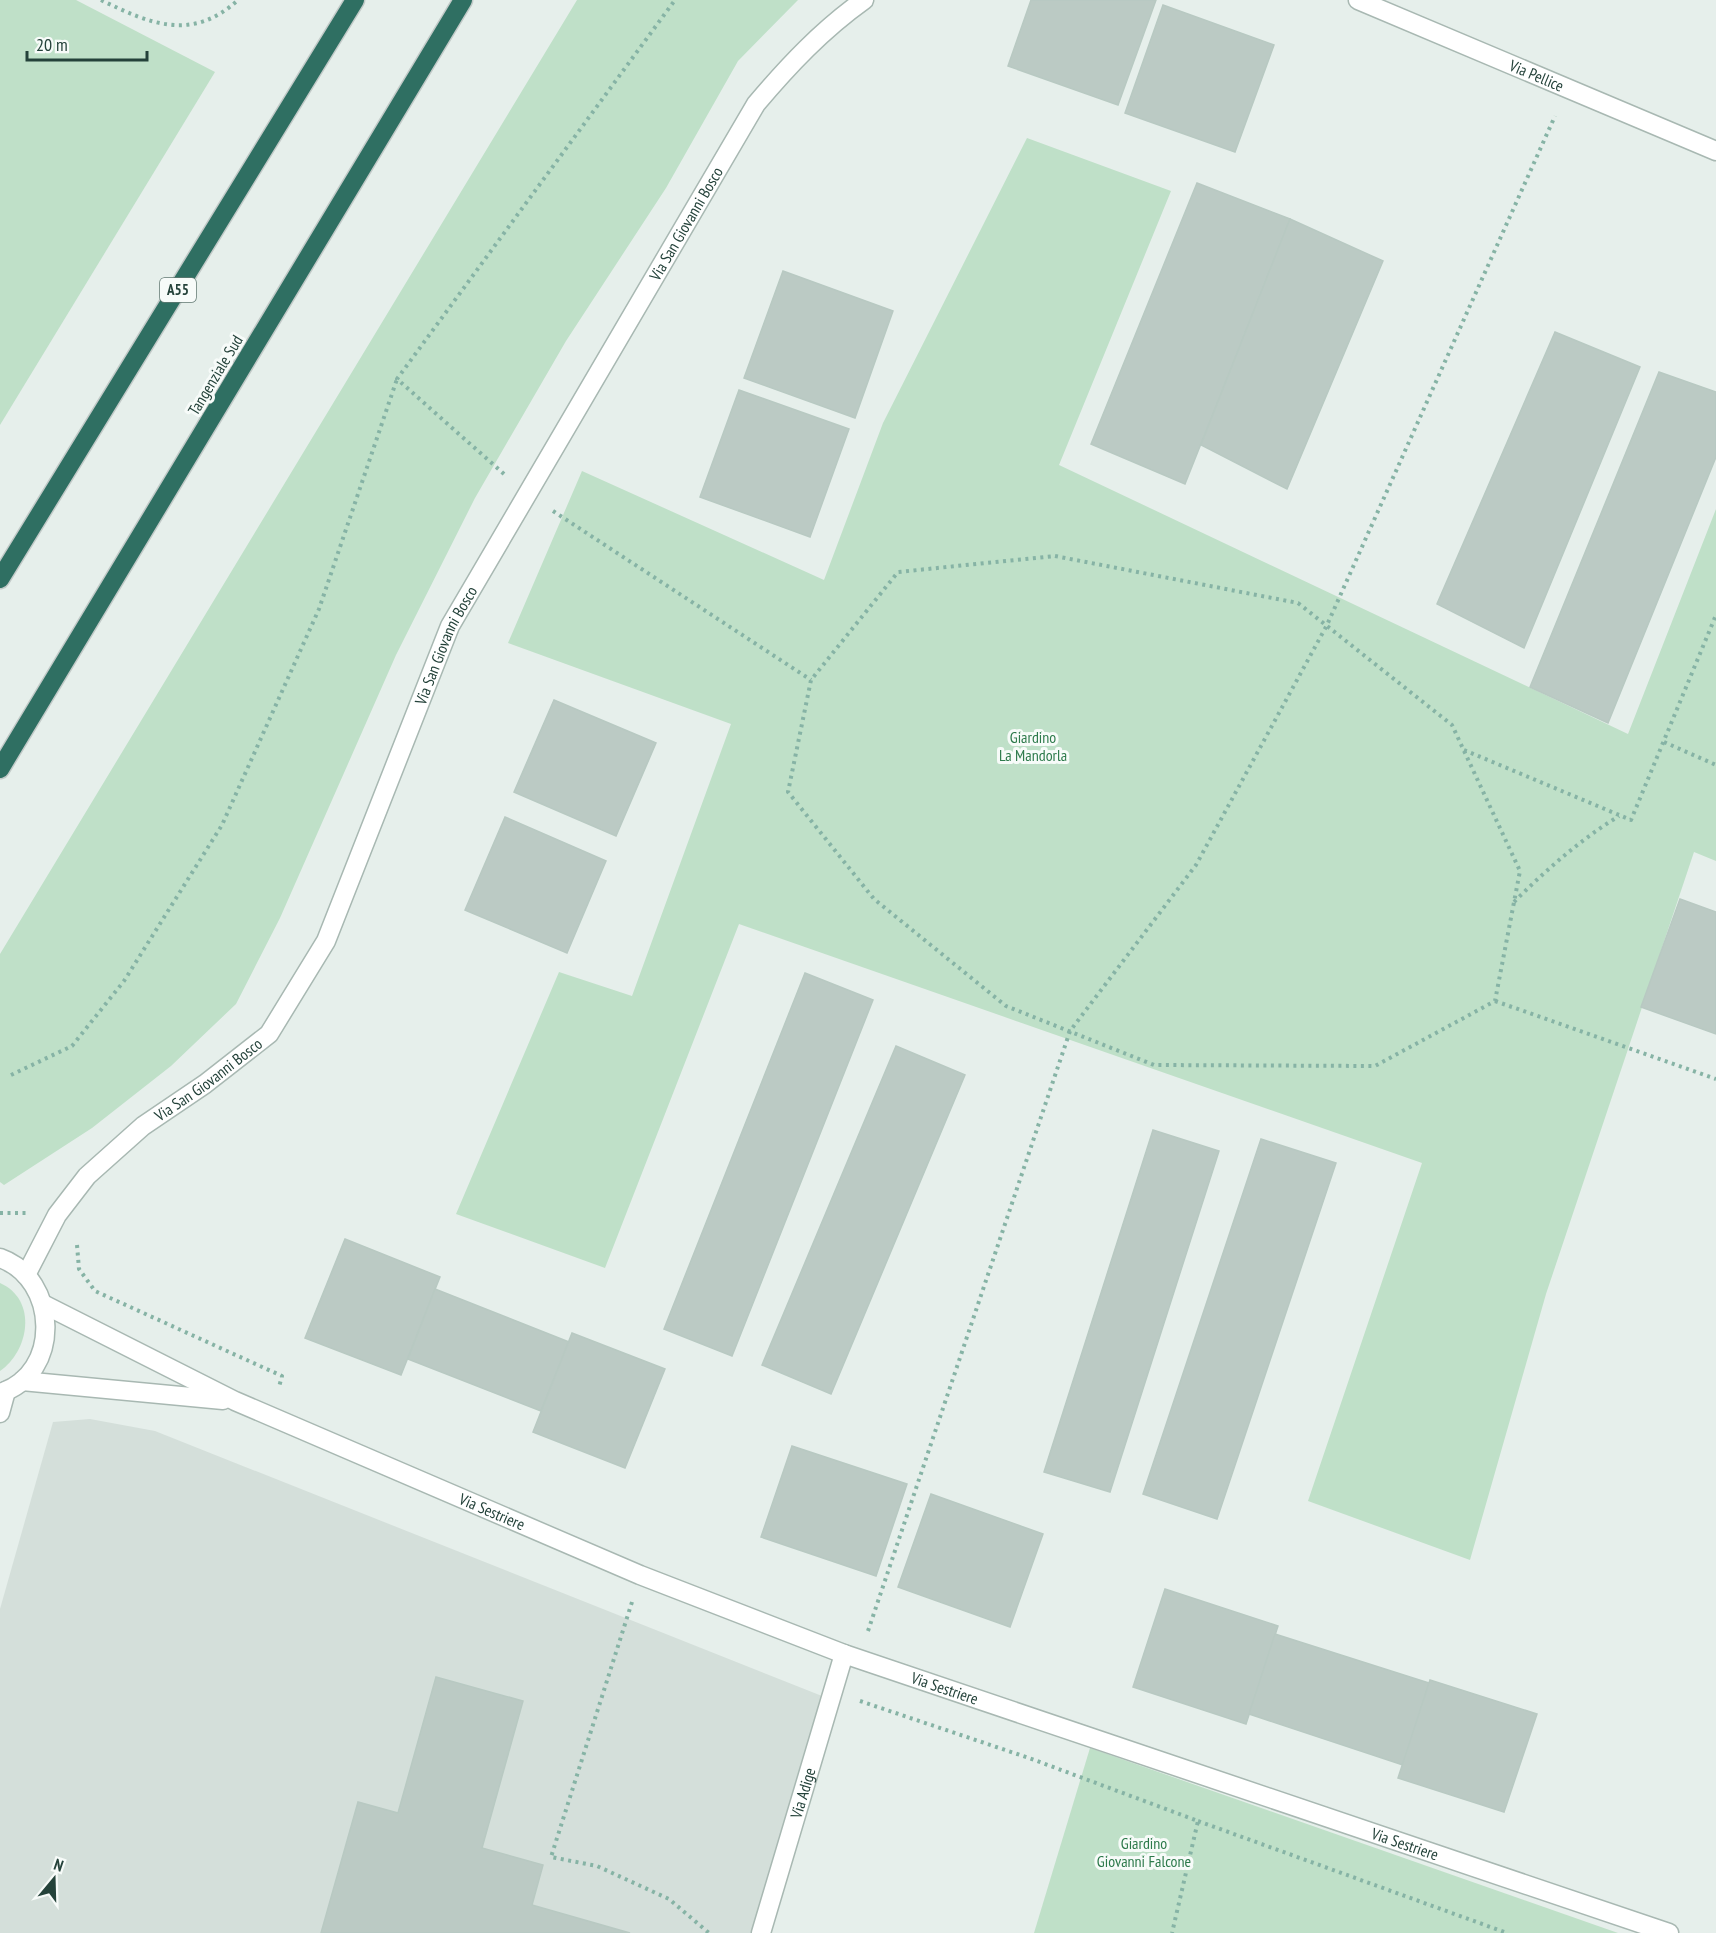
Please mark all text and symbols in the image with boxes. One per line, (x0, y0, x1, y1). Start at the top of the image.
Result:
scale bar (27, 24, 147, 62)
text: 20 m (36, 33, 68, 56)
street label: Via Pellice (1506, 55, 1567, 96)
street label: Via San Giovanni Bosco (644, 163, 727, 285)
road number: A55 (160, 278, 196, 302)
street label: Tangenziale Sud (183, 331, 247, 419)
street label: Via San Giovanni Bosco (410, 582, 481, 708)
park label: Giardino La Mandorla (999, 727, 1067, 765)
street label: Via San Giovanni Bosco (150, 1033, 266, 1126)
street label: Via Sestriere (455, 1488, 528, 1534)
street label: Via Sestriere (908, 1667, 981, 1709)
street label: Via Adige (785, 1765, 820, 1822)
street label: Via Sestriere (1368, 1823, 1441, 1864)
park label: Giardino Giovanni Falcone (1097, 1833, 1191, 1871)
north arrow (24, 1849, 84, 1909)
text: N (52, 1854, 66, 1876)

